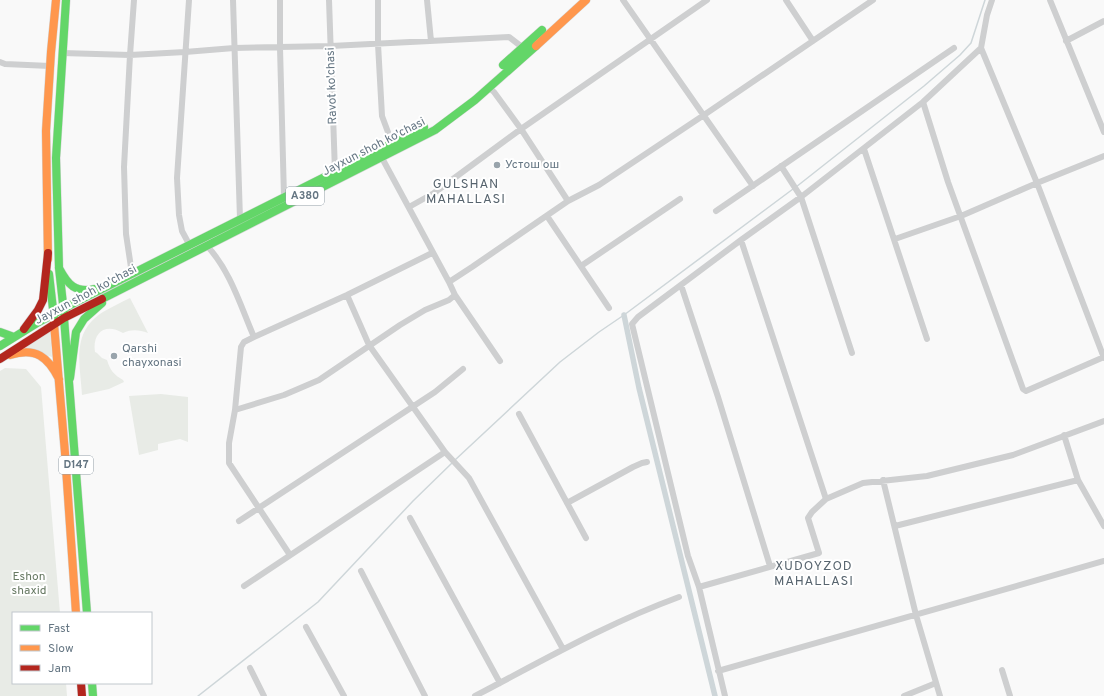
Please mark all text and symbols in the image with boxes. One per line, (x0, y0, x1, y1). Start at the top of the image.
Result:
street label: Ravot ko'chasi (323, 47, 341, 125)
street label: Jayxun shoh ko'chasi (320, 114, 428, 180)
place label: Устош ош (505, 157, 559, 173)
marker: Устош ош (492, 160, 502, 170)
district label: GULSHAN MAHALLASI (426, 177, 506, 208)
road number: A380 (286, 187, 324, 205)
street label: Jayxun shoh ko'chasi (32, 261, 140, 329)
place label: Qarshi chayxonasi (122, 341, 182, 371)
marker: Qarshi chayxonasi (109, 351, 119, 361)
road number: D147 (59, 456, 93, 474)
district label: XUDOYZOD MAHALLASI (774, 559, 854, 590)
park label: Eshon shaxid (12, 569, 46, 599)
legend (12, 612, 152, 684)
text: Fast (48, 621, 70, 637)
text: Slow (48, 641, 74, 657)
text: Jam (48, 661, 71, 677)

